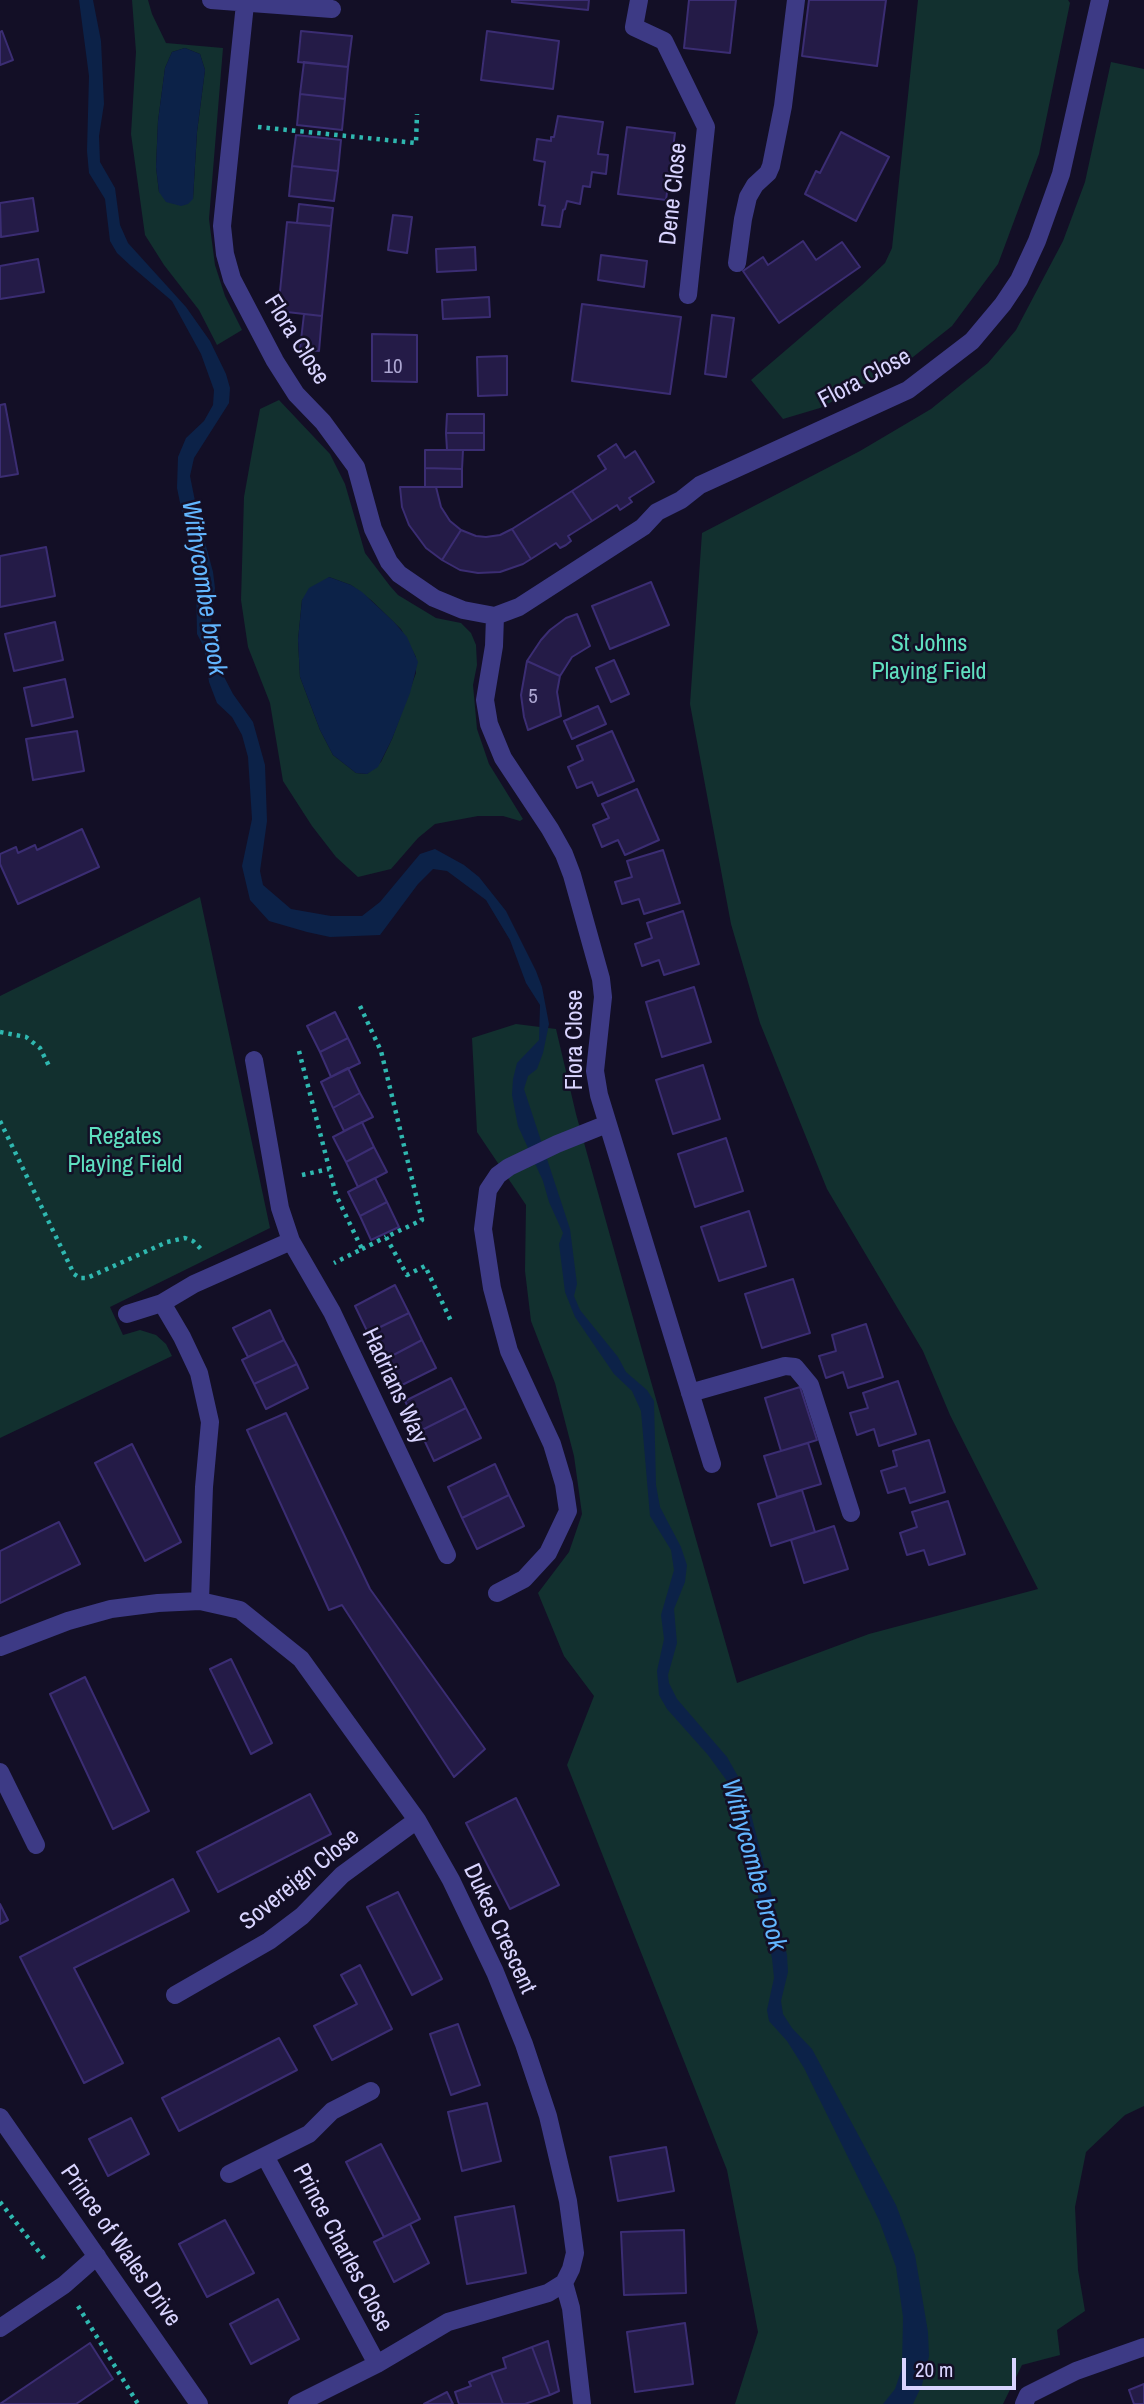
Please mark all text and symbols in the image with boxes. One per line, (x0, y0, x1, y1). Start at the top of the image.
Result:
street label: Dene Close (654, 141, 694, 247)
street label: Flora Close (257, 290, 335, 390)
street label: Flora Close (814, 343, 916, 415)
house number: 10 (383, 354, 403, 380)
water label: Withycombe brook (174, 498, 232, 678)
park label: St Johns Playing Field (872, 631, 986, 687)
house number: 5 (528, 684, 538, 710)
street label: Flora Close (562, 990, 590, 1090)
park label: Regates Playing Field (68, 1124, 182, 1180)
street label: Hadrians Way (355, 1324, 433, 1448)
water label: Withycombe brook (714, 1775, 792, 1955)
street label: Sovereign Close (234, 1823, 366, 1937)
street label: Dukes Crescent (456, 1859, 542, 1999)
street label: Prince Charles Close (286, 2159, 398, 2337)
street label: Prince of Wales Drive (54, 2160, 186, 2332)
scale bar (906, 2344, 1020, 2388)
text: 20 m (915, 2355, 953, 2384)

